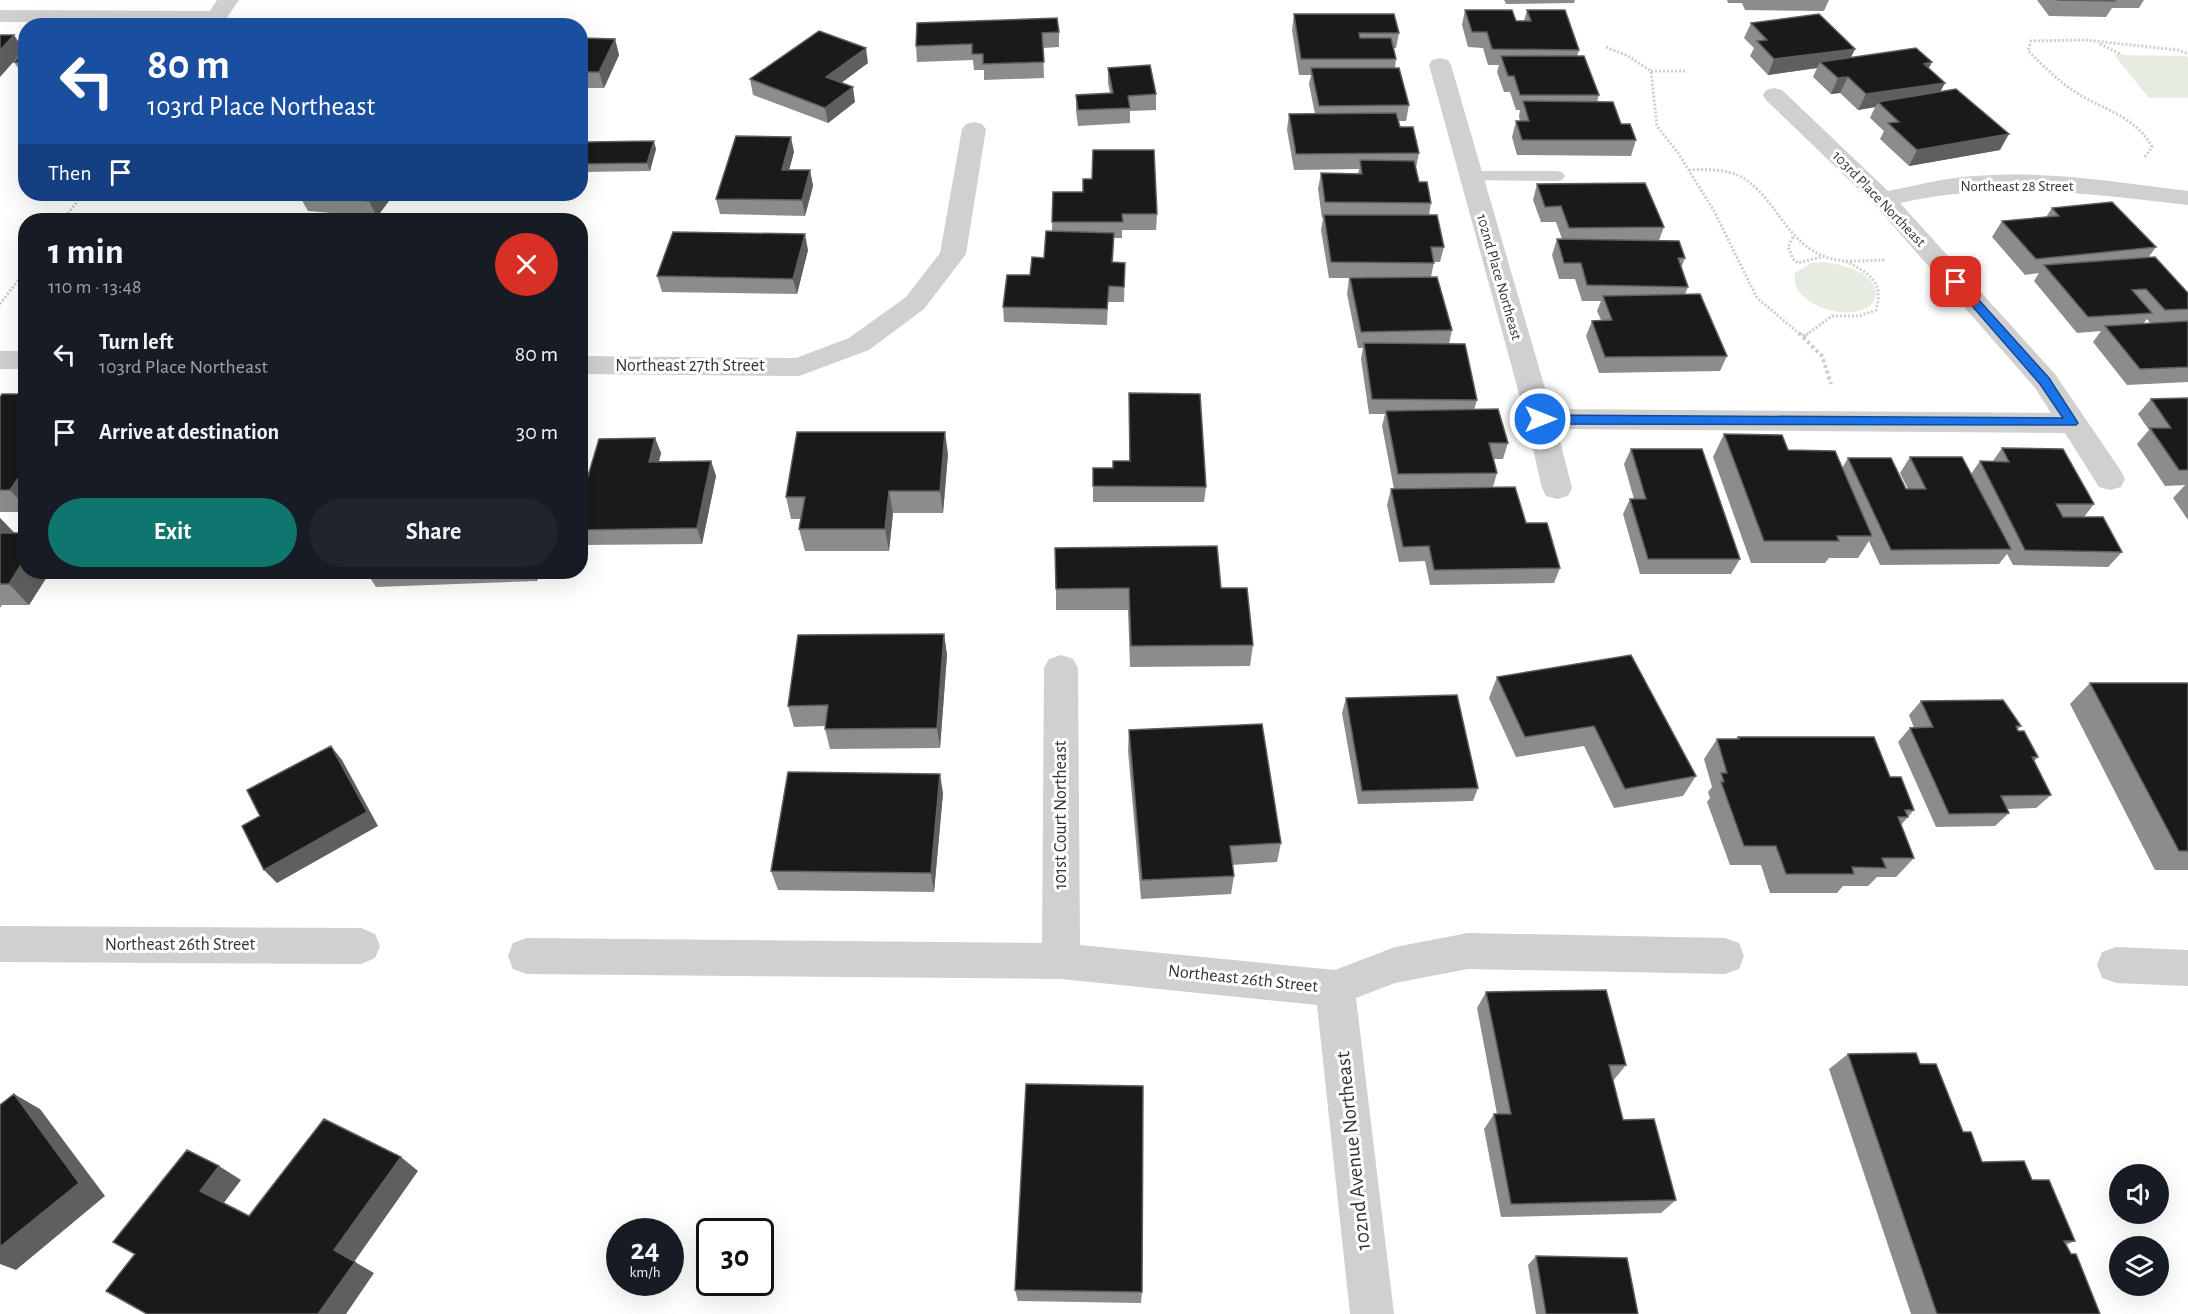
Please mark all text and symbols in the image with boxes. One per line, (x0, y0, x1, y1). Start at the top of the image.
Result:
icon: left (48, 42, 126, 120)
text: 80 m (147, 44, 230, 86)
text: 103rd Place Northeast (147, 93, 375, 120)
street label: 103rd Place Northeast (1830, 148, 1929, 250)
icon: arrive (104, 156, 137, 189)
text: Then (48, 162, 92, 184)
street label: Northeast 28 Street (1961, 179, 2074, 194)
street label: 102nd Place Northeast (1474, 212, 1524, 342)
button: close (495, 233, 558, 296)
text: 1 min (48, 234, 124, 270)
pin (1930, 256, 1981, 307)
icon: arrive (1939, 265, 1972, 298)
text: 110 m · 13:48 (48, 277, 142, 297)
text: Turn left (99, 331, 173, 353)
icon: left (48, 338, 81, 371)
text: 80 m (515, 343, 558, 365)
text: 103rd Place Northeast (99, 357, 268, 377)
street label: Northeast 27th Street (615, 357, 765, 375)
position arrow (1508, 387, 1572, 451)
icon: arrive (48, 416, 81, 449)
text: Arrive at destination (99, 421, 279, 443)
text: 30 m (516, 421, 558, 443)
button: Exit (48, 498, 297, 567)
button: Share (309, 498, 558, 567)
street label: 101st Court Northeast (1052, 740, 1070, 890)
street label: Northeast 26th Street (105, 936, 256, 954)
street label: Northeast 26th Street (1167, 962, 1319, 996)
street label: 102nd Avenue Northeast (1332, 1050, 1374, 1252)
map controls (2109, 1164, 2169, 1296)
button: sound (2109, 1164, 2169, 1224)
speed limit sign: 30 (696, 1218, 774, 1296)
text: 24 (630, 1235, 660, 1265)
button: layers (2109, 1236, 2169, 1296)
text: km/h (630, 1265, 660, 1280)

